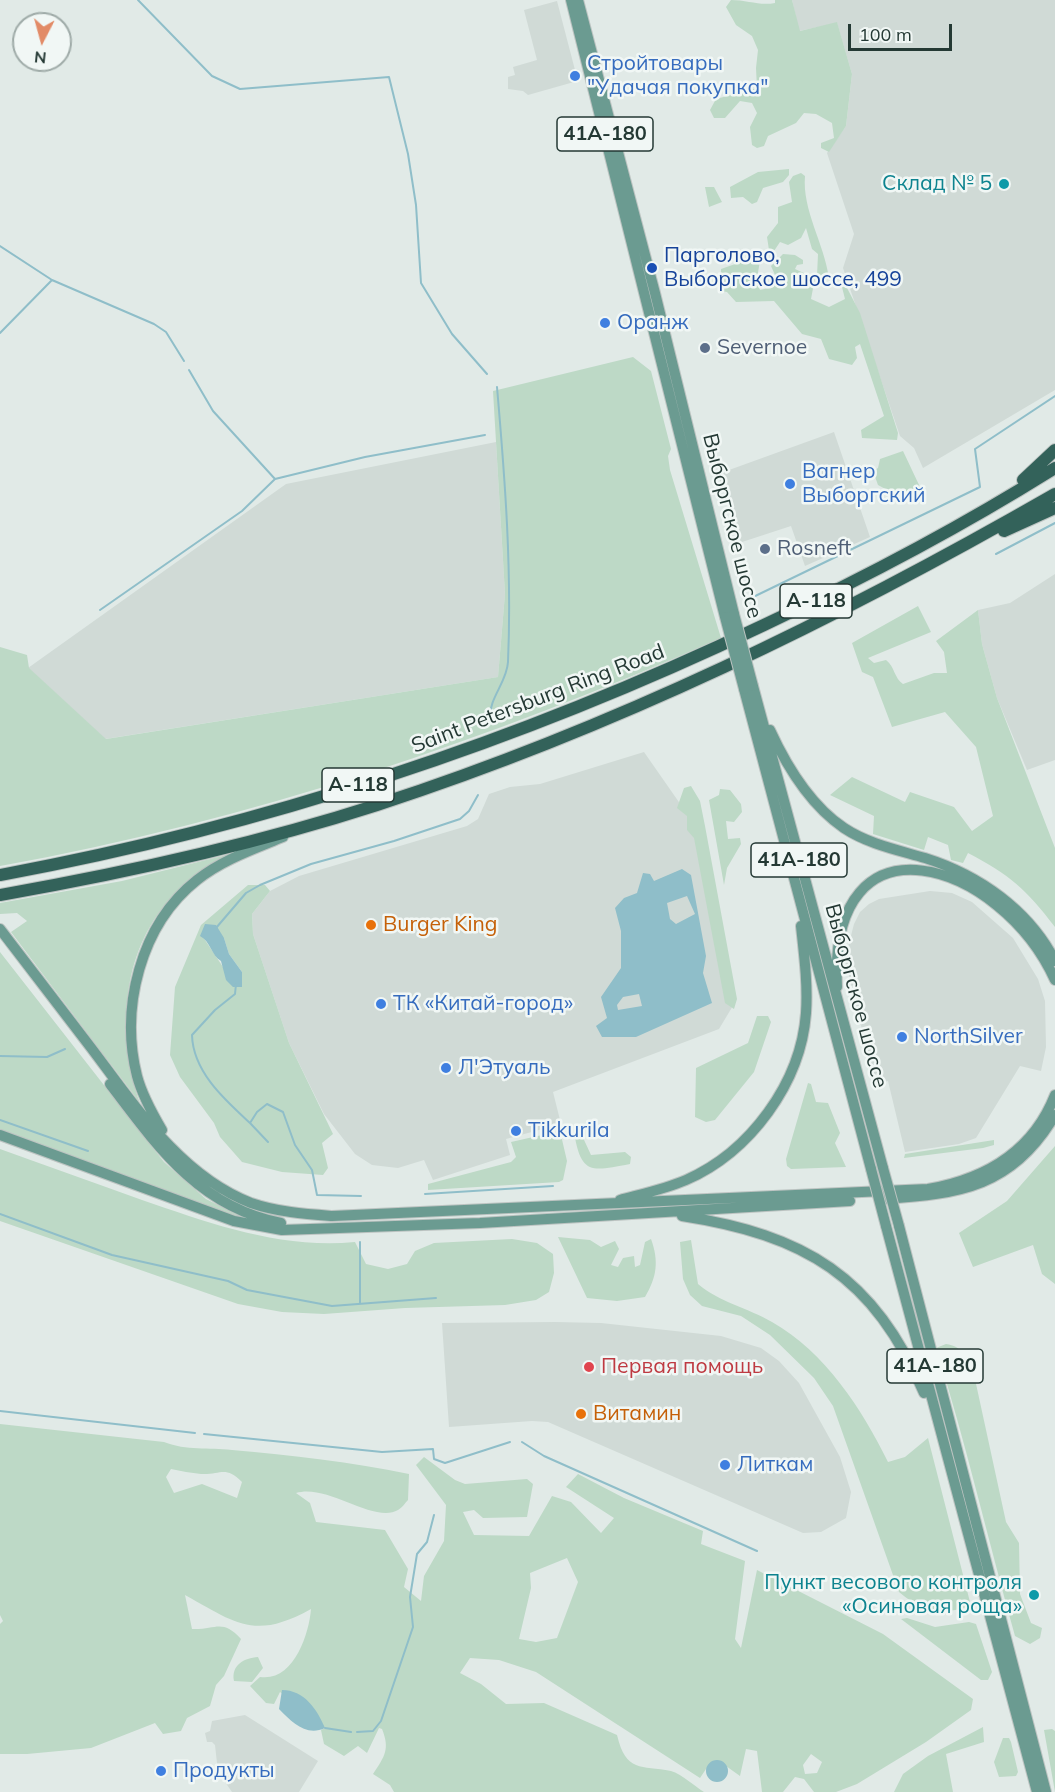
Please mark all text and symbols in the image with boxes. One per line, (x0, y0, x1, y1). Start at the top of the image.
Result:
north arrow (12, 12, 72, 72)
scale bar (851, 12, 954, 50)
text: 100 m (859, 23, 912, 46)
text: N (33, 47, 47, 68)
place label: Cтройтовары "Удачая покупка" (587, 51, 769, 101)
marker: Cтройтовары "Удачая покупка" (568, 69, 582, 83)
road number: 41А-180 (557, 117, 653, 151)
place label: Склад № 5 (882, 171, 992, 197)
marker: Склад № 5 (997, 177, 1011, 191)
place label: Парголово, Выборгское шоссе, 499 (664, 243, 902, 293)
marker: Парголово, Выборгское шоссе, 499 (645, 261, 659, 275)
place label: Оранж (617, 310, 688, 336)
marker: Оранж (598, 316, 612, 330)
place label: Severnoe (717, 335, 807, 361)
marker: Severnoe (698, 341, 712, 355)
street label: Выборгское шоссе (697, 431, 767, 621)
place label: Вагнер Выборгский (802, 459, 925, 509)
marker: Вагнер Выборгский (783, 477, 797, 491)
place label: Rosneft (777, 536, 851, 562)
marker: Rosneft (758, 542, 772, 556)
road number: А-118 (780, 584, 852, 618)
street label: Saint Petersburg Ring Road (408, 639, 668, 759)
road number: А-118 (322, 768, 394, 802)
road number: 41А-180 (751, 843, 847, 877)
street label: Выборгское шоссе (819, 901, 893, 1091)
place label: Burger King (383, 912, 497, 938)
marker: Burger King (364, 918, 378, 932)
place label: ТК «Китай-город» (393, 991, 573, 1017)
marker: ТК «Китай-город» (374, 997, 388, 1011)
place label: NorthSilver (914, 1024, 1023, 1050)
marker: NorthSilver (895, 1030, 909, 1044)
place label: Л'Этуаль (458, 1055, 551, 1081)
marker: Л'Этуаль (439, 1061, 453, 1075)
place label: Tikkurila (528, 1118, 610, 1144)
marker: Tikkurila (509, 1124, 523, 1138)
road number: 41А-180 (887, 1349, 983, 1383)
place label: Первая помощь (601, 1354, 763, 1380)
marker: Первая помощь (582, 1360, 596, 1374)
place label: Витамин (593, 1401, 681, 1427)
marker: Витамин (574, 1407, 588, 1421)
place label: Литкам (737, 1452, 813, 1478)
marker: Литкам (718, 1458, 732, 1472)
place label: Пункт весового контроля «Осиновая роща» (764, 1570, 1022, 1620)
marker: Пункт весового контроля «Осиновая роща» (1027, 1588, 1041, 1602)
place label: Продукты (173, 1758, 275, 1784)
marker: Продукты (154, 1764, 168, 1778)

